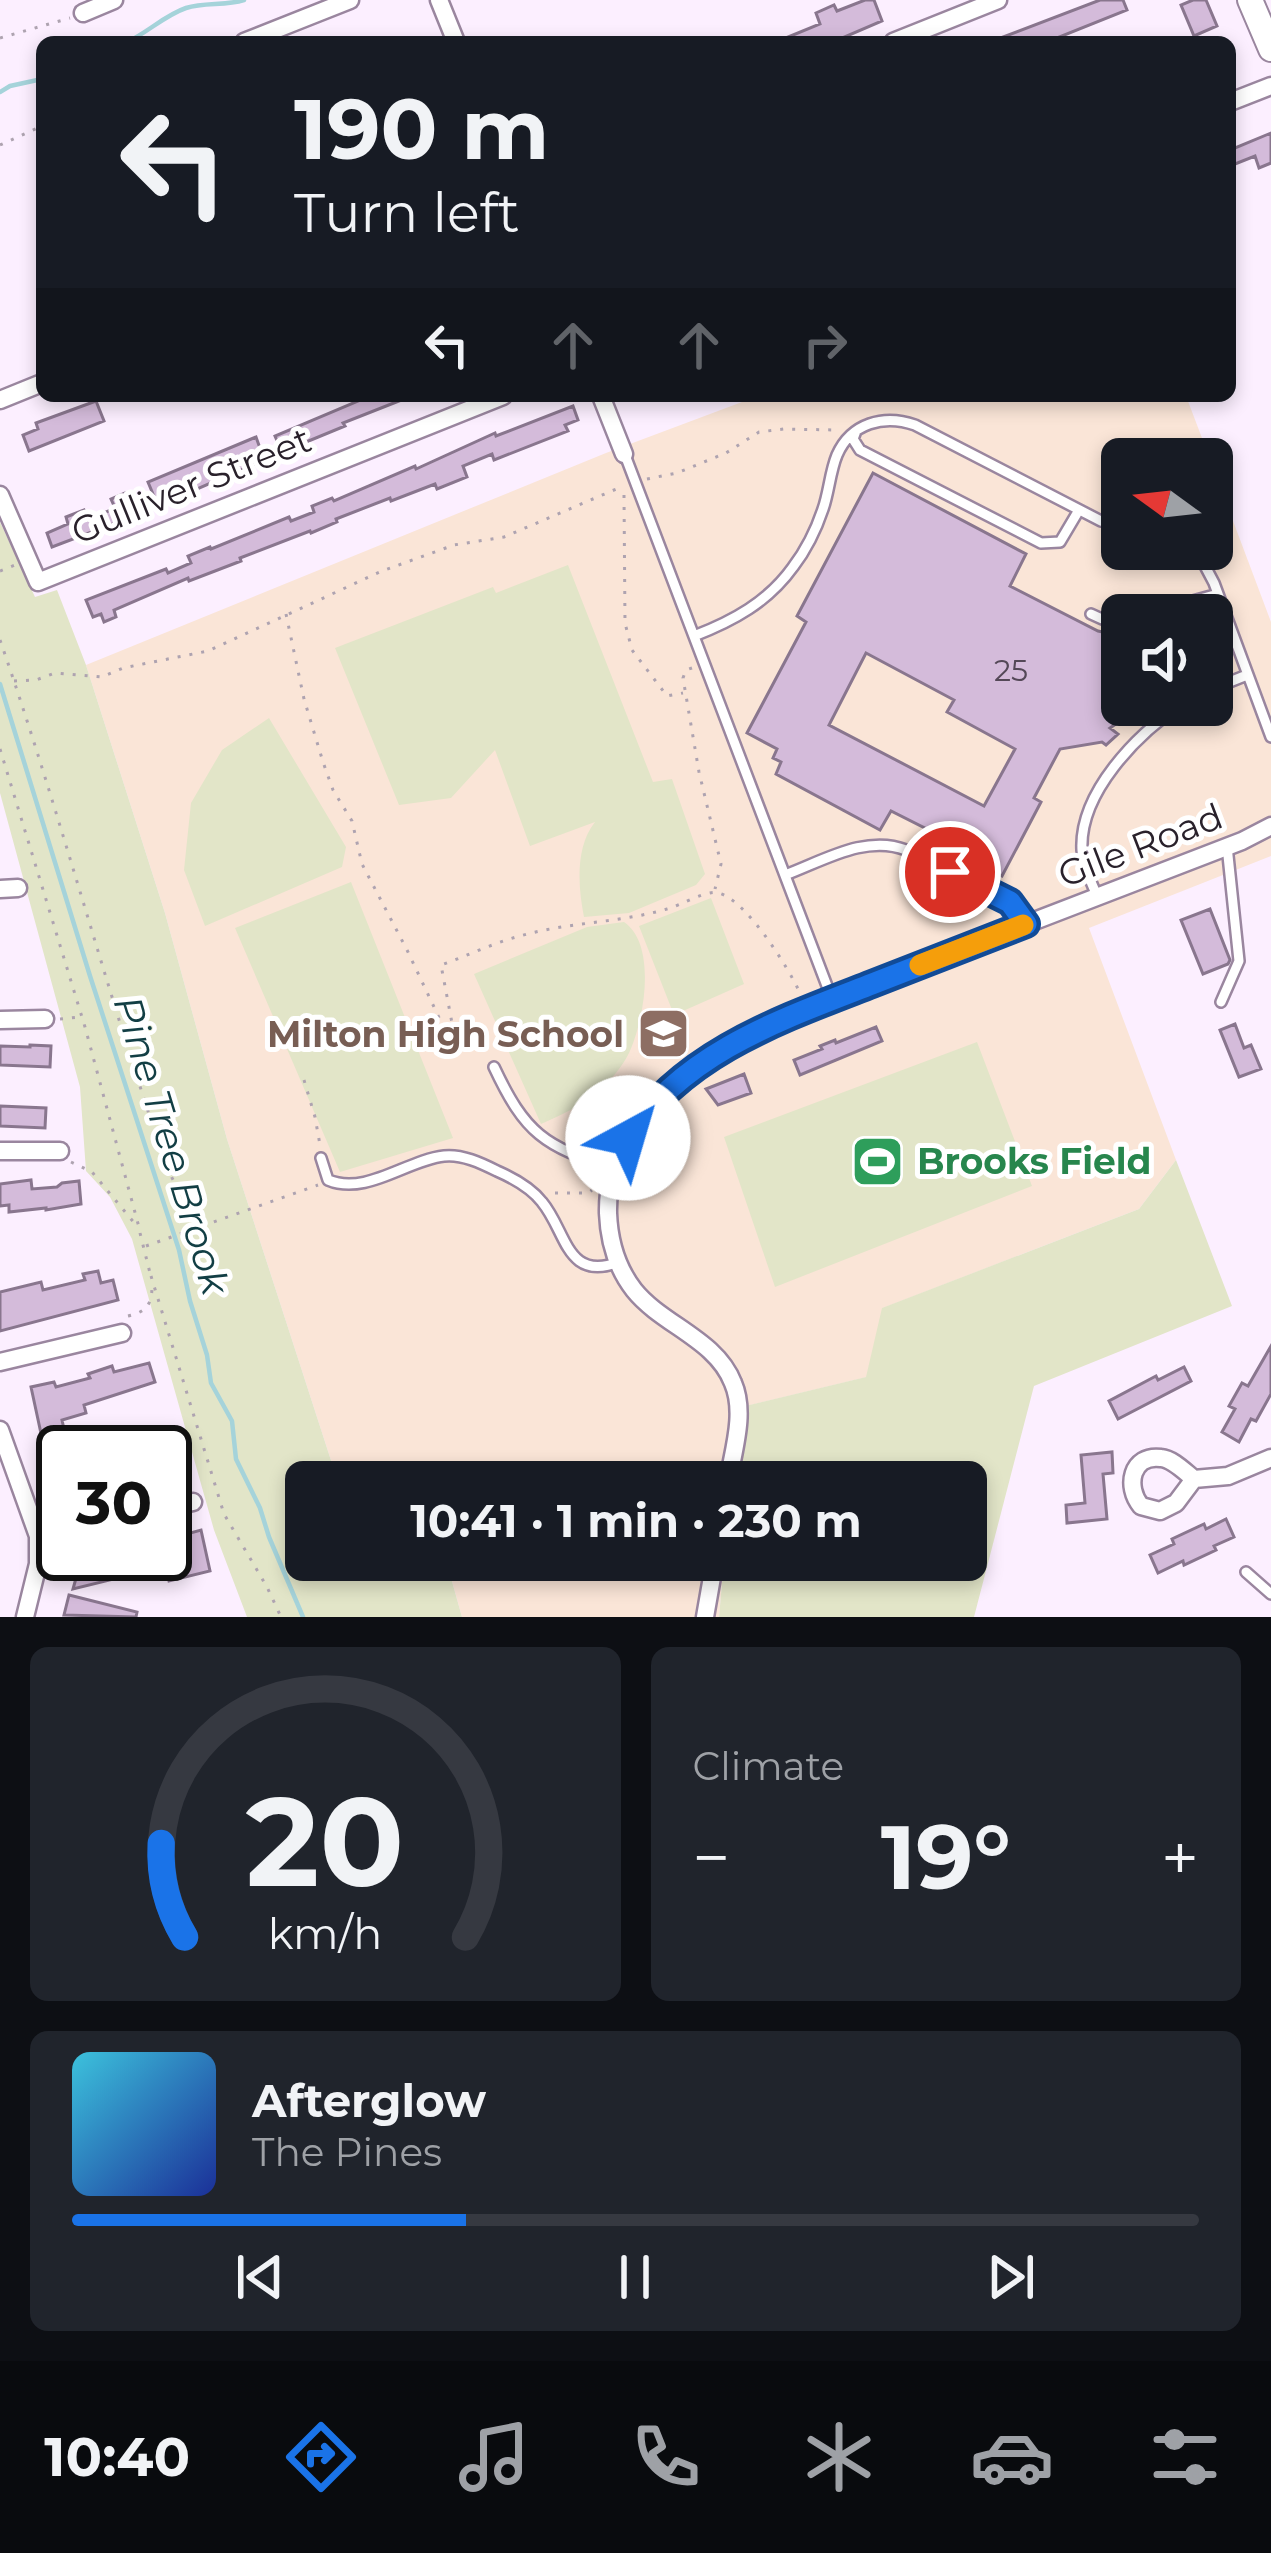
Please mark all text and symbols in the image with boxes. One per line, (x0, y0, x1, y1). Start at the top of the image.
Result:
text: 190 m (294, 78, 549, 180)
icon: left (96, 84, 252, 240)
text: Turn left (294, 180, 520, 246)
icon: left (414, 312, 480, 378)
icon: ahead (540, 312, 606, 378)
icon: ahead (666, 312, 732, 378)
icon: right (792, 312, 858, 378)
street label: Gulliver Street (65, 417, 317, 553)
north arrow (1101, 438, 1233, 570)
map controls (1101, 438, 1233, 726)
button: sound (1101, 594, 1233, 726)
house number: 25 (994, 652, 1028, 689)
street label: Gile Road (1052, 794, 1228, 896)
pin (899, 821, 1001, 923)
icon: arrive (917, 839, 983, 905)
water label: Pine Tree Brook (104, 990, 241, 1302)
school or university icon: Milton High School (635, 1006, 691, 1062)
place label: Milton High School (267, 1012, 624, 1056)
position arrow (565, 1075, 691, 1201)
sports icon: Brooks Field (850, 1133, 906, 1189)
place label: Brooks Field (917, 1139, 1151, 1183)
speed limit sign: 30 (36, 1425, 192, 1581)
text: 10:41 · 1 min · 230 m (410, 1493, 862, 1548)
text: Climate (693, 1742, 844, 1790)
text: 20 (246, 1765, 404, 1917)
text: 19° (881, 1802, 1011, 1912)
text: − (693, 1817, 730, 1898)
text: + (1161, 1817, 1199, 1898)
text: km/h (268, 1907, 382, 1960)
text: Afterglow (252, 2073, 486, 2128)
text: The Pines (252, 2128, 442, 2176)
icon: previous (227, 2244, 293, 2310)
icon: pause (602, 2244, 668, 2310)
icon: next (978, 2244, 1044, 2310)
icon: directions (279, 2415, 363, 2499)
icon: music (452, 2415, 536, 2499)
icon: phone (624, 2415, 708, 2499)
icon: climate (797, 2415, 881, 2499)
icon: car (970, 2415, 1054, 2499)
icon: filters (1143, 2415, 1227, 2499)
text: 10:40 (44, 2424, 190, 2490)

